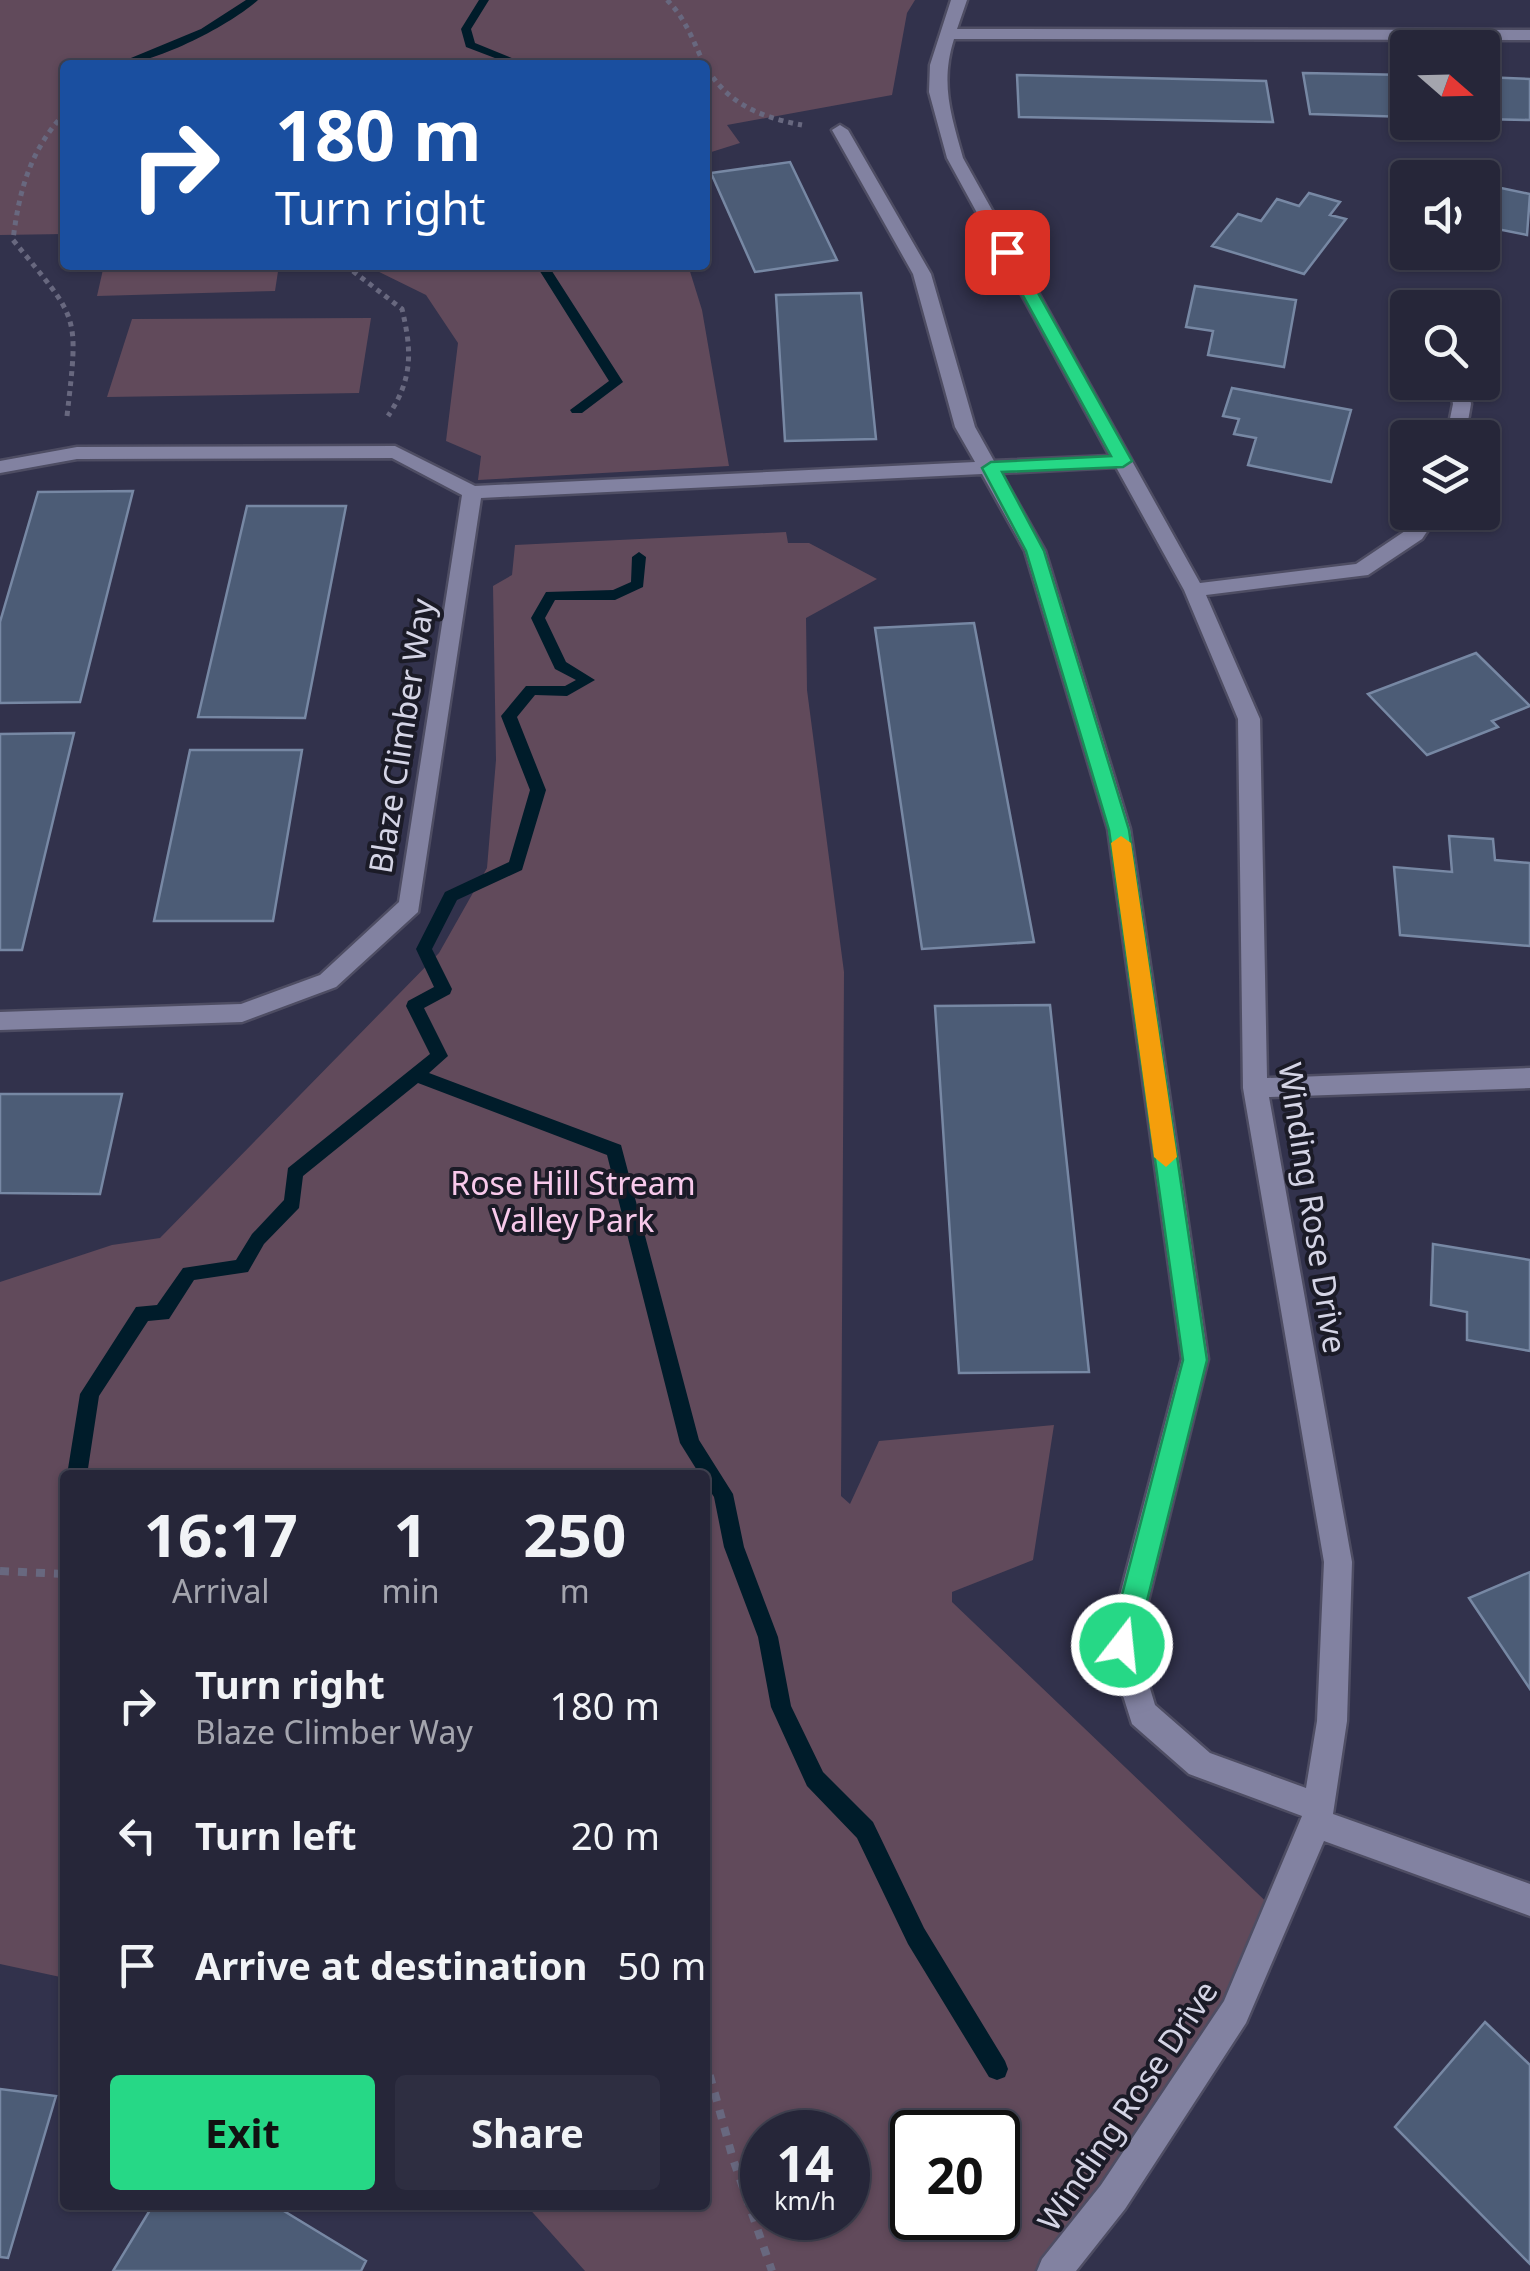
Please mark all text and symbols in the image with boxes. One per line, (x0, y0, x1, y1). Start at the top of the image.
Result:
north arrow (1390, 30, 1500, 140)
map controls (1390, 30, 1500, 530)
text: 180 m (275, 86, 482, 182)
icon: right (110, 100, 240, 230)
button: sound (1390, 160, 1500, 270)
text: Turn right (275, 177, 486, 238)
pin (965, 210, 1050, 295)
icon: arrive (980, 225, 1035, 280)
button: search (1390, 290, 1500, 400)
button: layers (1390, 420, 1500, 530)
street label: Blaze Climber Way (358, 595, 444, 876)
street label: Winding Rose Drive (1269, 1059, 1358, 1356)
park label: Rose Hill Stream Valley Park (450, 1161, 696, 1241)
text: 16:17 (144, 1493, 298, 1575)
text: 1 (393, 1493, 428, 1575)
text: 250 (523, 1493, 626, 1575)
text: Arrival (172, 1569, 270, 1612)
text: min (382, 1569, 440, 1612)
text: m (560, 1569, 590, 1612)
position arrow (1070, 1593, 1174, 1697)
text: Turn right (195, 1658, 385, 1710)
icon: right (110, 1678, 165, 1733)
text: 180 m (549, 1679, 660, 1731)
text: Blaze Climber Way (195, 1710, 473, 1753)
icon: left (110, 1808, 165, 1863)
text: Turn left (195, 1809, 357, 1861)
text: 20 m (571, 1809, 660, 1861)
icon: arrive (110, 1938, 165, 1993)
text: Arrive at destination (195, 1939, 587, 1991)
text: 50 m (617, 1939, 706, 1991)
street label: Winding Rose Drive (1027, 1971, 1227, 2239)
button: Exit (110, 2075, 375, 2190)
button: Share (395, 2075, 660, 2190)
speed limit sign: 20 (890, 2110, 1020, 2240)
text: 14 (776, 2129, 834, 2197)
text: km/h (774, 2183, 836, 2217)

